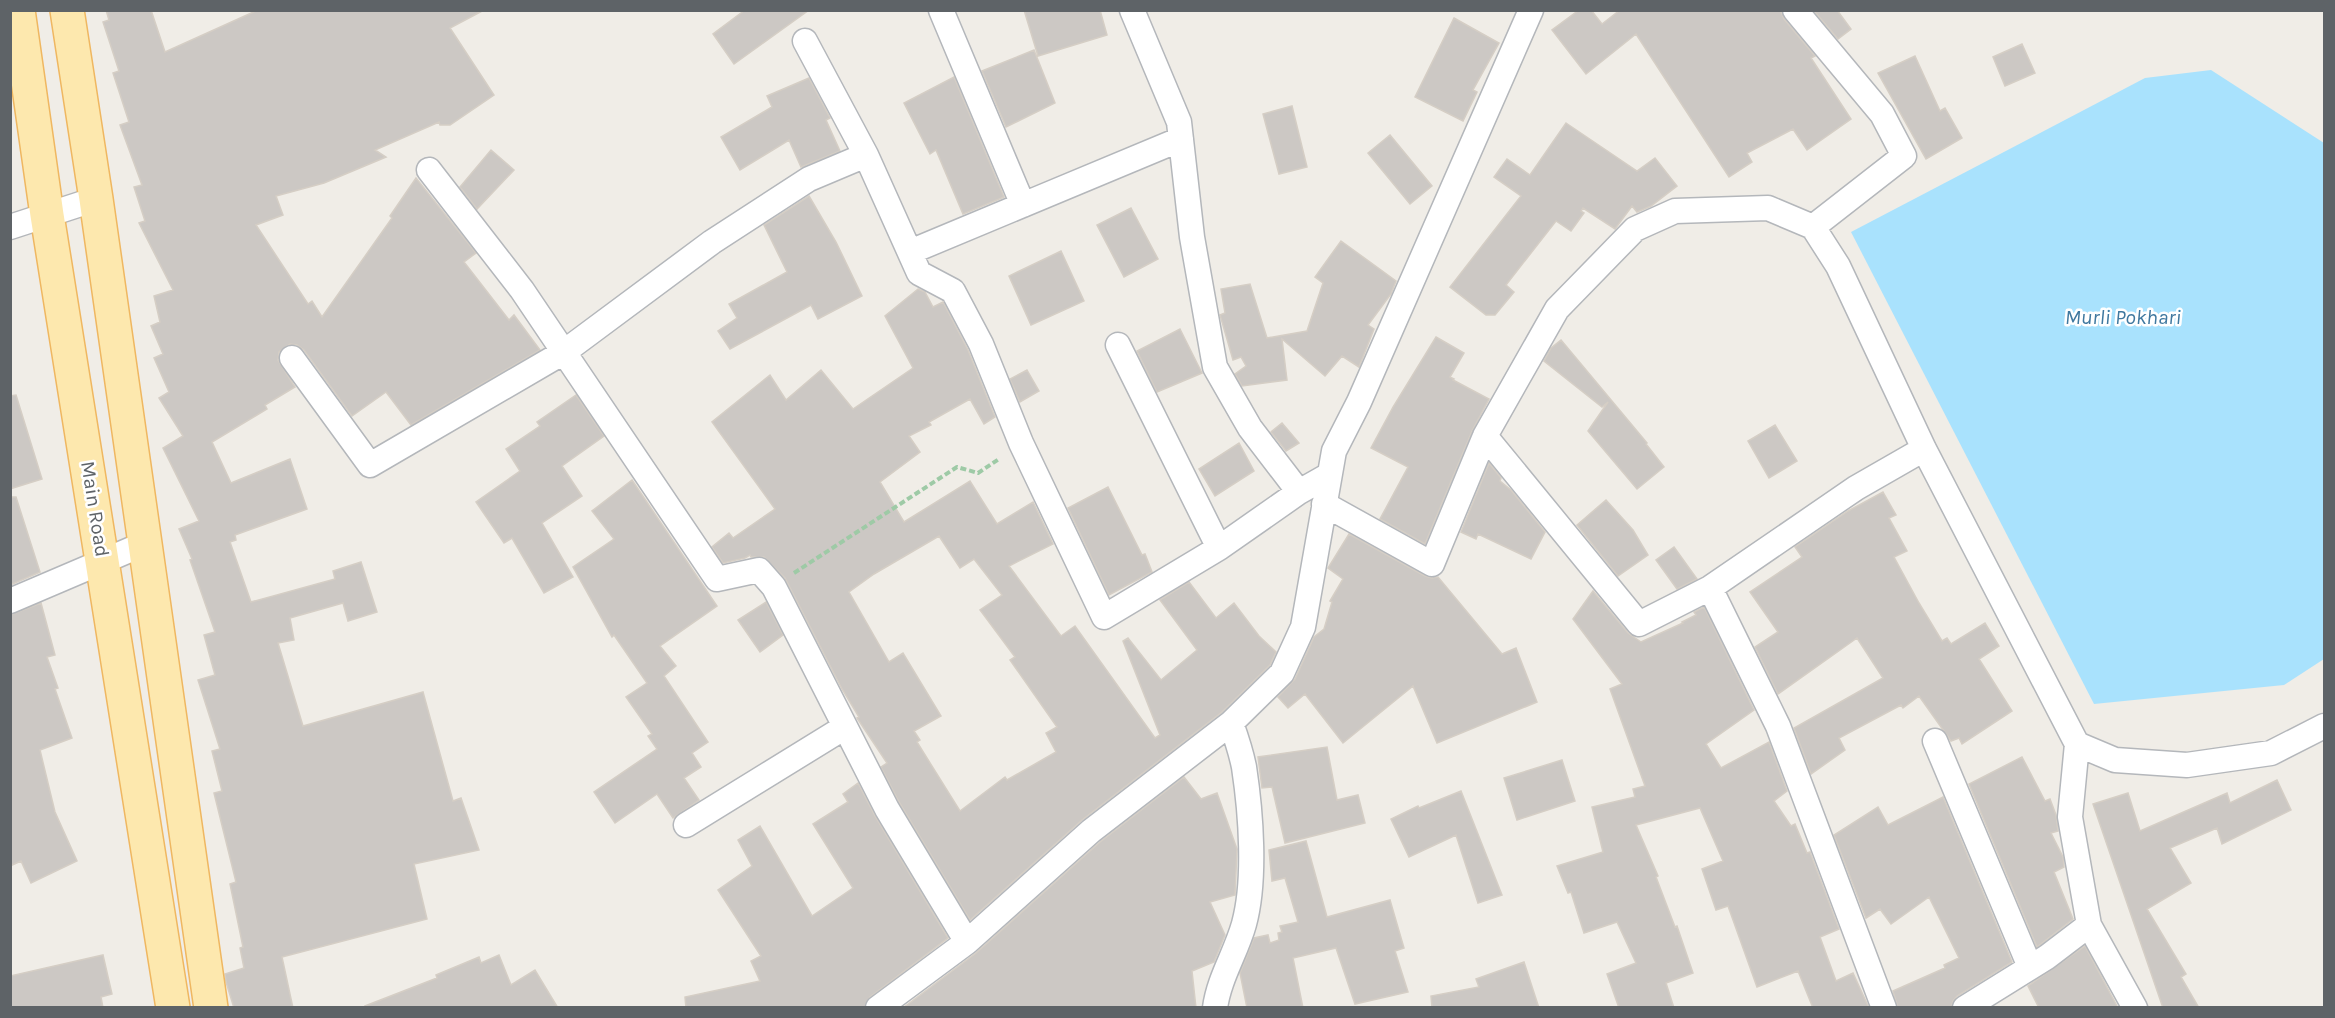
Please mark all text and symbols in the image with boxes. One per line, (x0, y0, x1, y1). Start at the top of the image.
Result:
water label: Murli Pokhari (2065, 305, 2182, 329)
street label: Main Road (76, 459, 114, 559)

